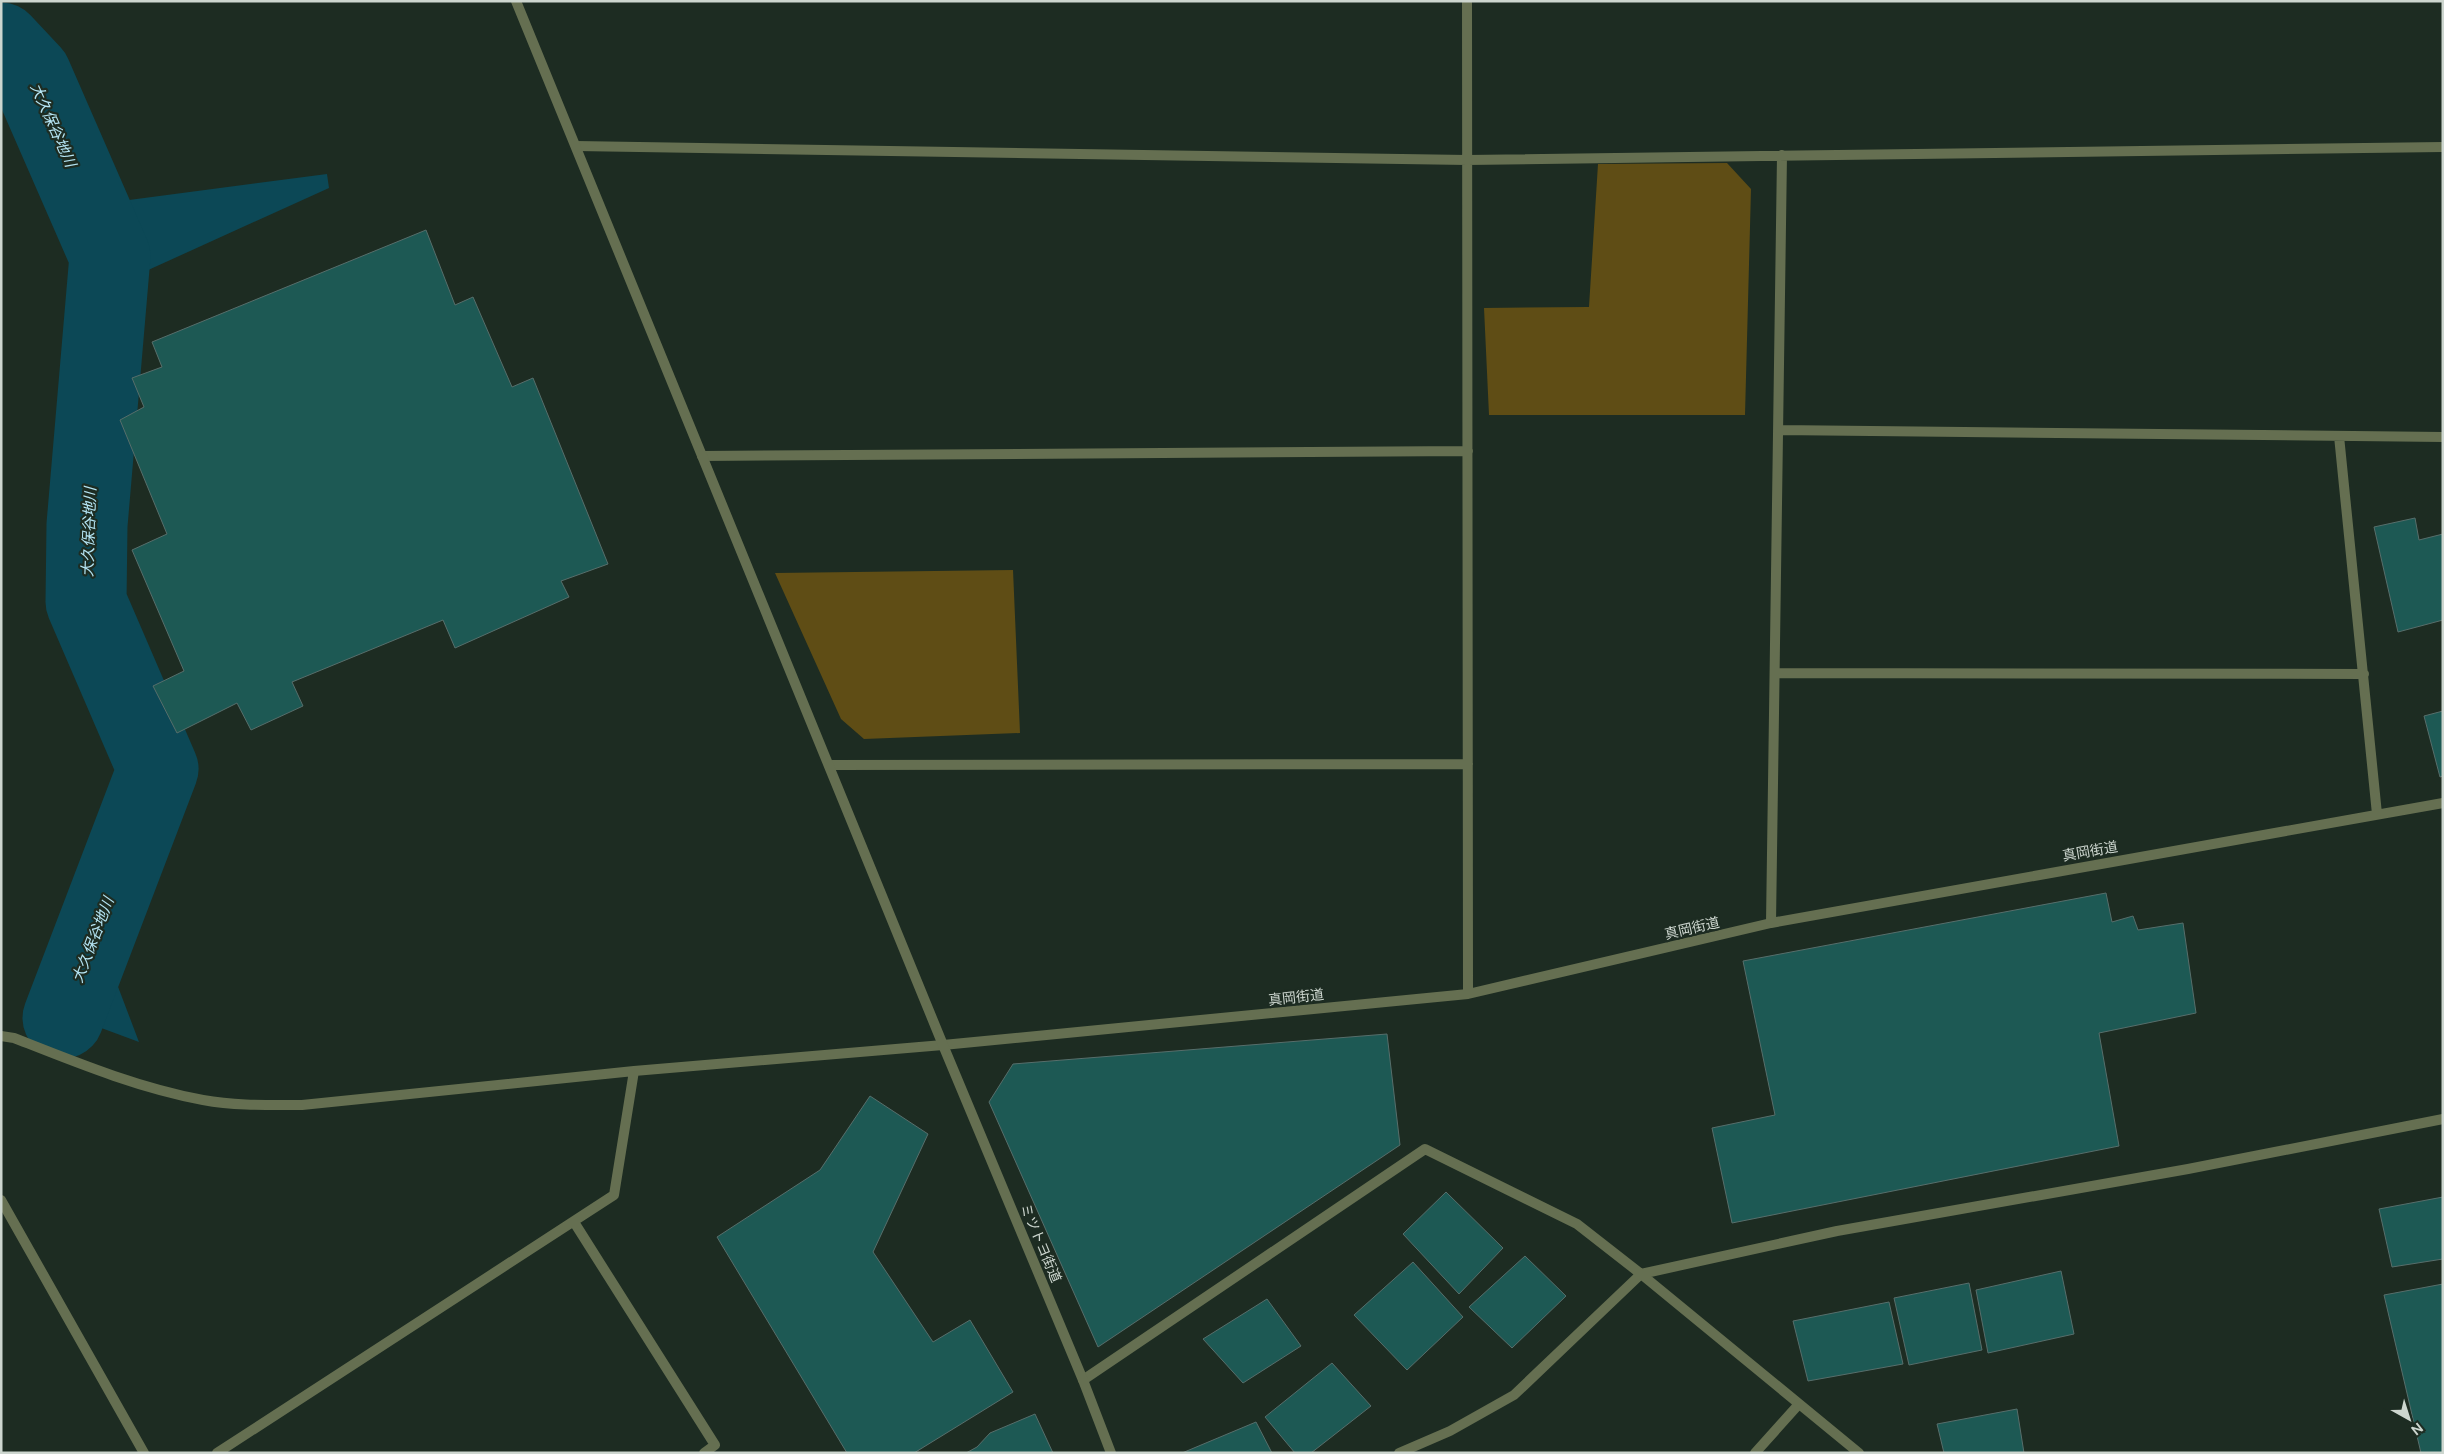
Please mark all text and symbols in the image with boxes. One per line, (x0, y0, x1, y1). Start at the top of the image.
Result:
water label: 大久保谷地川 (26, 80, 81, 172)
water label: 大久保谷地川 (77, 485, 101, 577)
street label: 真岡街道 (2061, 837, 2119, 865)
water label: 大久保谷地川 (68, 893, 119, 986)
street label: 真岡街道 (1663, 913, 1721, 943)
street label: 真岡街道 (1267, 985, 1325, 1009)
street label: ミツトヨ街道 (1016, 1201, 1066, 1285)
north arrow (2384, 1394, 2434, 1444)
text: N (2408, 1419, 2427, 1439)

